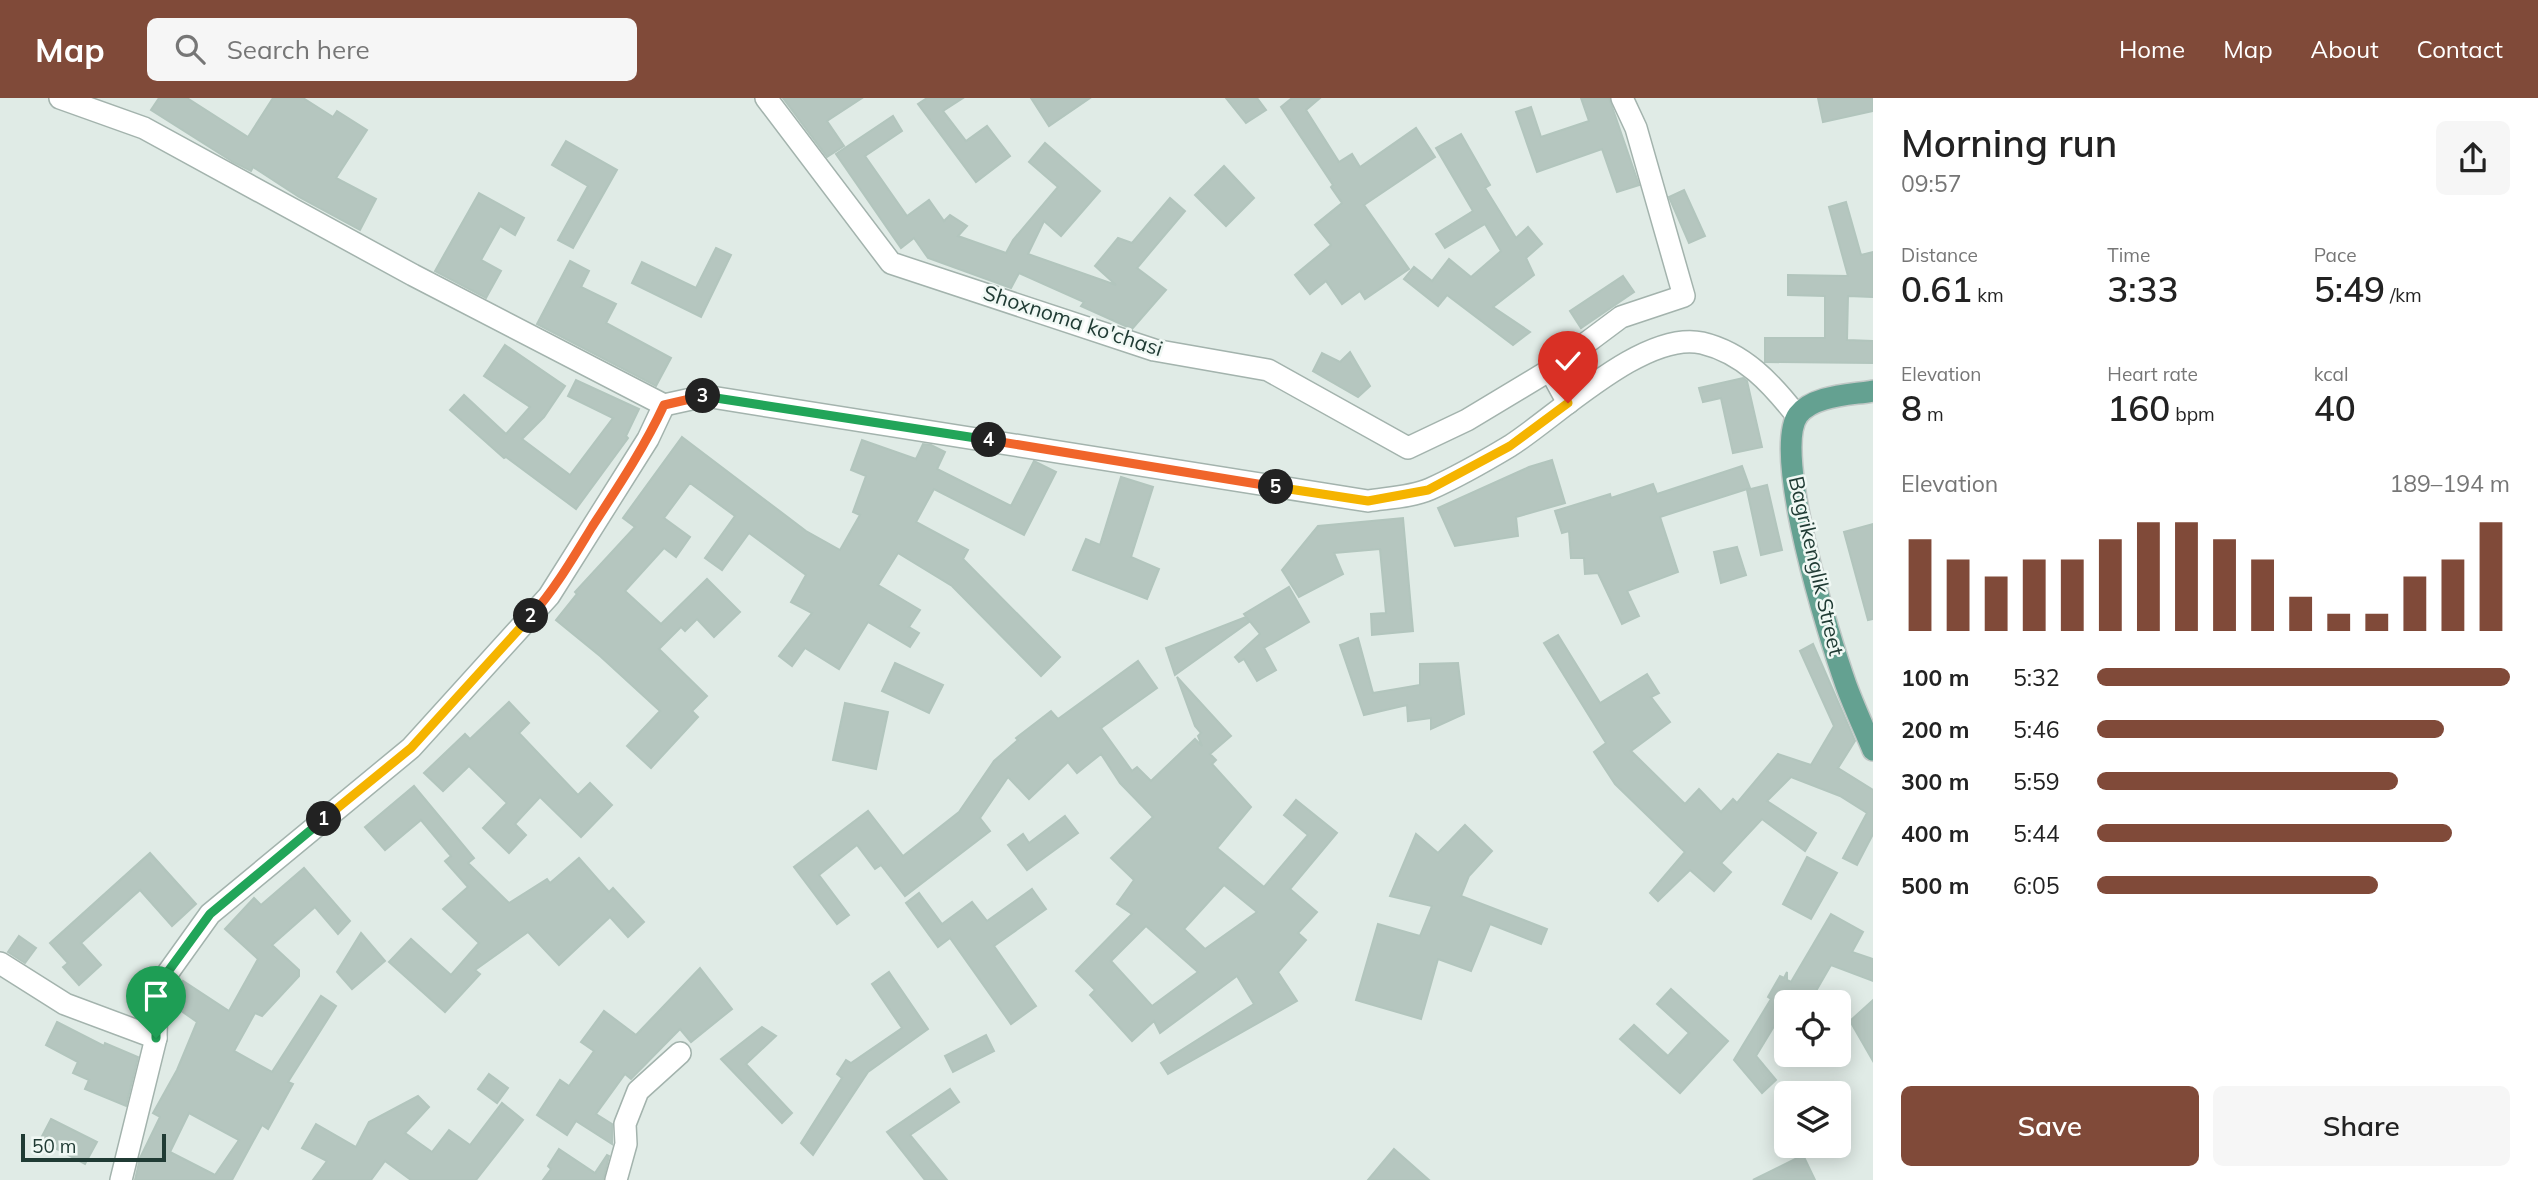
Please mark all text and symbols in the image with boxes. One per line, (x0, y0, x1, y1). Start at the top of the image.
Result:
search box (147, 18, 637, 81)
text: Map (35, 29, 105, 70)
icon: search (171, 30, 209, 68)
text: Search here (227, 33, 370, 66)
text: Home (2119, 34, 2185, 64)
text: Map (2223, 34, 2273, 64)
text: About (2311, 34, 2379, 64)
text: Contact (2417, 34, 2503, 64)
text: Morning run (1901, 119, 2117, 167)
button: share (2436, 121, 2510, 195)
text: 09:57 (1901, 169, 1961, 198)
text: Distance (1901, 243, 1978, 267)
text: Time (2107, 243, 2150, 267)
text: Pace (2314, 243, 2357, 267)
text: 0.61 (1901, 267, 1972, 311)
text: 3:33 (2107, 267, 2179, 311)
text: 5:49 (2314, 267, 2385, 311)
street label: Shoxnoma ko'chasi (980, 279, 1166, 361)
text: km (1972, 283, 2004, 307)
text: /km (2385, 283, 2422, 307)
pin (1538, 331, 1598, 403)
icon: check (1549, 342, 1587, 380)
text: Elevation (1901, 362, 1981, 386)
text: Heart rate (2107, 362, 2198, 386)
text: kcal (2314, 362, 2348, 386)
pin: 3 (686, 378, 720, 414)
text: 3 (697, 383, 708, 407)
text: 8 (1901, 386, 1922, 430)
text: 160 (2107, 386, 2170, 430)
text: 40 (2314, 386, 2356, 430)
text: m (1922, 402, 1944, 426)
text: bpm (2170, 402, 2215, 426)
pin: 4 (972, 422, 1006, 458)
text: 4 (983, 427, 994, 451)
text: Elevation (1901, 469, 1998, 498)
text: 189–194 m (2389, 469, 2510, 498)
pin: 5 (1258, 470, 1294, 504)
street label: Bagrikenglik Street (1784, 473, 1850, 658)
text: 5 (1270, 474, 1281, 498)
pin: 2 (514, 598, 548, 634)
text: 2 (525, 603, 536, 627)
text: 100 m (1901, 663, 1969, 692)
text: 5:32 (2013, 663, 2060, 692)
text: 200 m (1901, 715, 1969, 744)
text: 5:46 (2013, 715, 2060, 744)
text: 300 m (1901, 767, 1969, 796)
text: 5:59 (2013, 767, 2060, 796)
pin: 1 (306, 802, 342, 836)
text: 1 (318, 806, 329, 830)
text: 400 m (1901, 819, 1969, 848)
text: 5:44 (2013, 819, 2060, 848)
text: 500 m (1901, 871, 1969, 900)
text: 6:05 (2013, 871, 2060, 900)
pin (126, 966, 186, 1038)
icon: arrive (137, 977, 175, 1015)
map controls (1774, 990, 1851, 1158)
button: locate (1774, 990, 1851, 1067)
button: layers (1774, 1081, 1851, 1158)
button: Save (1901, 1086, 2199, 1166)
button: Share (2213, 1086, 2510, 1166)
scale bar (21, 1131, 166, 1163)
text: 50 m (32, 1134, 76, 1158)

